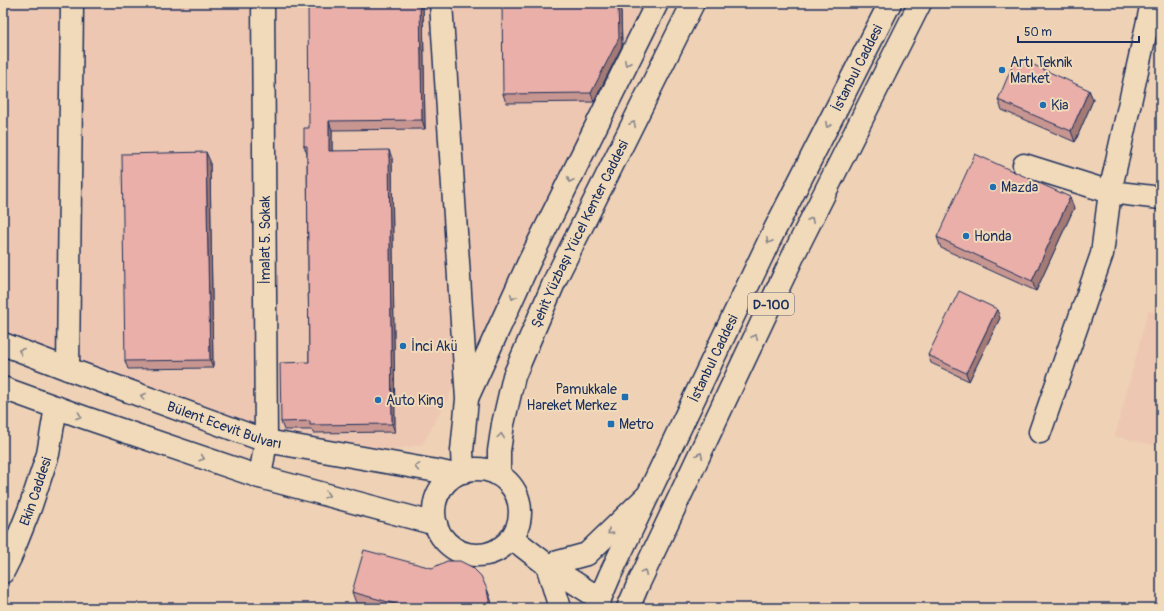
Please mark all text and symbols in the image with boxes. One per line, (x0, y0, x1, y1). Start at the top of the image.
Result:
scale bar (1018, 18, 1139, 44)
street label: İstanbul Caddesi (828, 21, 887, 114)
text: 50 m (1024, 25, 1052, 40)
place label: Artı Teknik Market (1010, 54, 1073, 87)
one-way arrow (624, 59, 632, 66)
marker: Artı Teknik Market (997, 65, 1007, 75)
place label: Kia (1051, 97, 1068, 114)
marker: Kia (1038, 100, 1048, 110)
one-way arrow (628, 121, 636, 128)
one-way arrow (825, 121, 833, 128)
street label: Şehit Yüzbaşı Yücel Kenter Caddesi (528, 137, 633, 331)
one-way arrow (567, 175, 575, 183)
place label: Mazda (1001, 179, 1038, 196)
marker: Mazda (988, 182, 998, 192)
street label: İmalat 5. Sokak (257, 196, 274, 284)
one-way arrow (807, 217, 814, 224)
place label: Honda (974, 228, 1012, 245)
marker: Honda (961, 231, 971, 241)
one-way arrow (766, 237, 774, 244)
one-way arrow (510, 292, 518, 300)
road number: D-100 (748, 293, 794, 315)
street label: İstanbul Caddesi (686, 311, 742, 405)
one-way arrow (750, 334, 758, 342)
place label: İnci Akü (411, 338, 458, 355)
marker: İnci Akü (398, 341, 408, 351)
one-way arrow (17, 348, 25, 356)
place label: Pamukkale Hareket Merkez (527, 381, 617, 414)
place label: Auto King (386, 392, 444, 409)
marker: Pamukkale Hareket Merkez (620, 392, 630, 402)
one-way arrow (139, 393, 146, 401)
marker: Auto King (373, 395, 383, 405)
street label: Bülent Ecevit Bulvarı (165, 398, 283, 453)
one-way arrow (75, 411, 82, 419)
place label: Metro (619, 416, 654, 433)
marker: Metro (606, 419, 616, 429)
one-way arrow (496, 433, 505, 439)
one-way arrow (695, 451, 703, 459)
one-way arrow (198, 453, 205, 461)
street label: Ekin Caddesi (16, 455, 55, 528)
one-way arrow (414, 463, 420, 472)
one-way arrow (323, 490, 330, 499)
one-way arrow (607, 527, 615, 535)
one-way arrow (639, 569, 647, 577)

